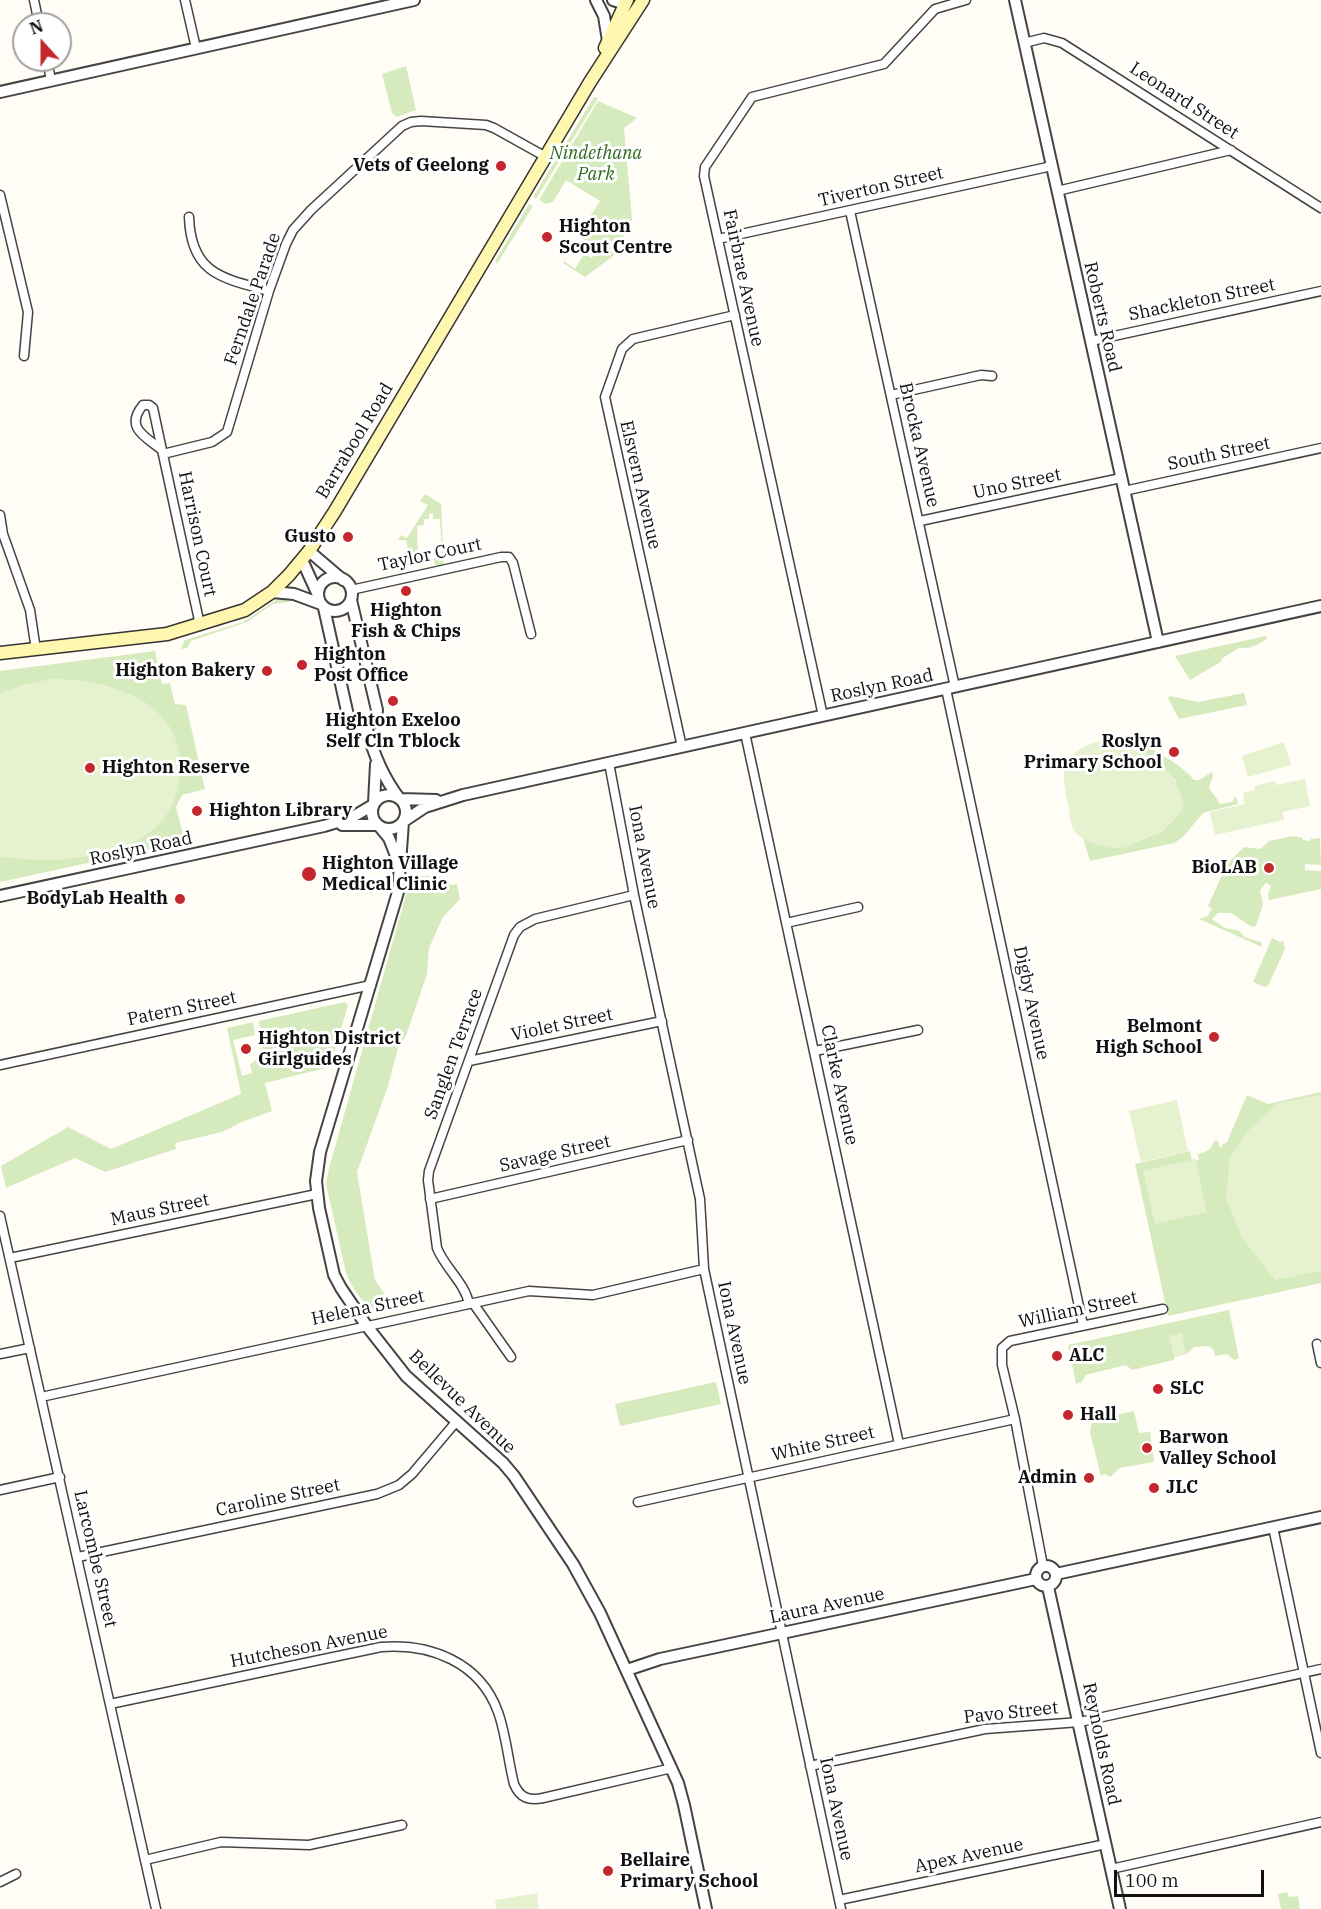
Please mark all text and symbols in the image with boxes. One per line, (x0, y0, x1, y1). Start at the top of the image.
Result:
north arrow (12, 12, 72, 72)
text: N (27, 15, 46, 39)
street label: Leonard Street (1126, 58, 1242, 144)
park label: Nindethana Park (550, 143, 642, 186)
place label: Vets of Geelong (353, 155, 489, 177)
marker: Vets of Geelong (494, 159, 508, 173)
street label: Tiverton Street (817, 162, 945, 212)
street label: Fairbrae Avenue (718, 207, 768, 349)
place label: Highton Scout Centre (559, 216, 673, 258)
street label: Ferndale Parade (220, 230, 286, 368)
marker: Highton Scout Centre (540, 230, 554, 244)
street label: Roberts Road (1079, 260, 1125, 374)
street label: Shackleton Street (1127, 274, 1277, 326)
street label: Barrabool Road (312, 379, 398, 503)
street label: Brocka Avenue (894, 380, 944, 510)
street label: Elsvern Avenue (615, 418, 665, 552)
street label: South Street (1166, 433, 1272, 475)
street label: Uno Street (971, 464, 1063, 504)
street label: Harrison Court (173, 469, 221, 599)
place label: Gusto (284, 526, 336, 548)
marker: Gusto (341, 530, 355, 544)
street label: Taylor Court (376, 533, 484, 577)
marker: Highton Fish & Chips (399, 584, 413, 598)
place label: Highton Fish & Chips (351, 600, 461, 642)
place label: Highton Post Office (314, 644, 408, 686)
marker: Highton Post Office (295, 658, 309, 672)
place label: Highton Bakery (115, 660, 255, 682)
marker: Highton Bakery (260, 664, 274, 678)
street label: Roslyn Road (829, 665, 935, 707)
marker: Highton Exeloo Self Cln Tblock (386, 694, 400, 708)
place label: Highton Exeloo Self Cln Tblock (325, 710, 461, 752)
place label: Roslyn Primary School (1024, 731, 1162, 774)
marker: Roslyn Primary School (1167, 745, 1181, 759)
place label: Highton Reserve (102, 757, 250, 779)
marker: Highton Reserve (83, 761, 97, 775)
place label: Highton Library (209, 800, 352, 822)
street label: Iona Avenue (623, 803, 665, 911)
marker: Highton Library (190, 804, 204, 818)
street label: Roslyn Road (88, 828, 194, 870)
place label: Highton Village Medical Clinic (322, 853, 458, 896)
place label: BioLAB (1191, 857, 1257, 879)
marker: BioLAB (1262, 861, 1276, 875)
marker: Highton Village Medical Clinic (300, 865, 318, 883)
place label: BodyLab Health (26, 888, 168, 910)
marker: BodyLab Health (173, 892, 187, 906)
street label: Digby Avenue (1008, 944, 1054, 1062)
street label: Sanglen Terrace (420, 986, 488, 1122)
street label: Patern Street (126, 987, 238, 1031)
street label: Violet Street (509, 1004, 615, 1046)
place label: Belmont High School (1095, 1016, 1202, 1058)
street label: Clarke Avenue (816, 1023, 862, 1147)
place label: Highton District Girlguides (258, 1028, 401, 1070)
marker: Belmont High School (1207, 1030, 1221, 1044)
marker: Highton District Girlguides (239, 1042, 253, 1056)
street label: Savage Street (497, 1131, 613, 1177)
street label: Maus Street (109, 1189, 211, 1231)
street label: Iona Avenue (713, 1279, 755, 1387)
street label: Helena Street (310, 1285, 426, 1331)
street label: William Street (1017, 1287, 1139, 1333)
place label: ALC (1069, 1345, 1104, 1367)
street label: Bellevue Avenue (404, 1346, 520, 1458)
marker: ALC (1050, 1349, 1064, 1363)
place label: SLC (1170, 1378, 1204, 1400)
marker: SLC (1151, 1382, 1165, 1396)
place label: Hall (1080, 1404, 1117, 1426)
marker: Hall (1061, 1408, 1075, 1422)
street label: White Street (769, 1422, 877, 1466)
place label: Barwon Valley School (1159, 1427, 1276, 1470)
marker: Barwon Valley School (1140, 1441, 1154, 1455)
place label: Admin (1018, 1467, 1077, 1489)
marker: Admin (1082, 1471, 1096, 1485)
street label: Caroline Street (214, 1474, 342, 1522)
place label: JLC (1166, 1477, 1198, 1499)
marker: JLC (1147, 1481, 1161, 1495)
street label: Larcombe Street (69, 1488, 121, 1630)
street label: Laura Avenue (768, 1583, 886, 1629)
street label: Hutcheson Avenue (229, 1621, 389, 1673)
street label: Reynolds Road (1077, 1681, 1125, 1807)
street label: Pavo Street (963, 1697, 1059, 1729)
street label: Iona Avenue (815, 1755, 857, 1863)
street label: Apex Avenue (913, 1834, 1025, 1878)
place label: Bellaire Primary School (620, 1850, 758, 1892)
scale bar (1117, 1858, 1267, 1896)
marker: Bellaire Primary School (601, 1864, 615, 1878)
text: 100 m (1125, 1869, 1179, 1892)

